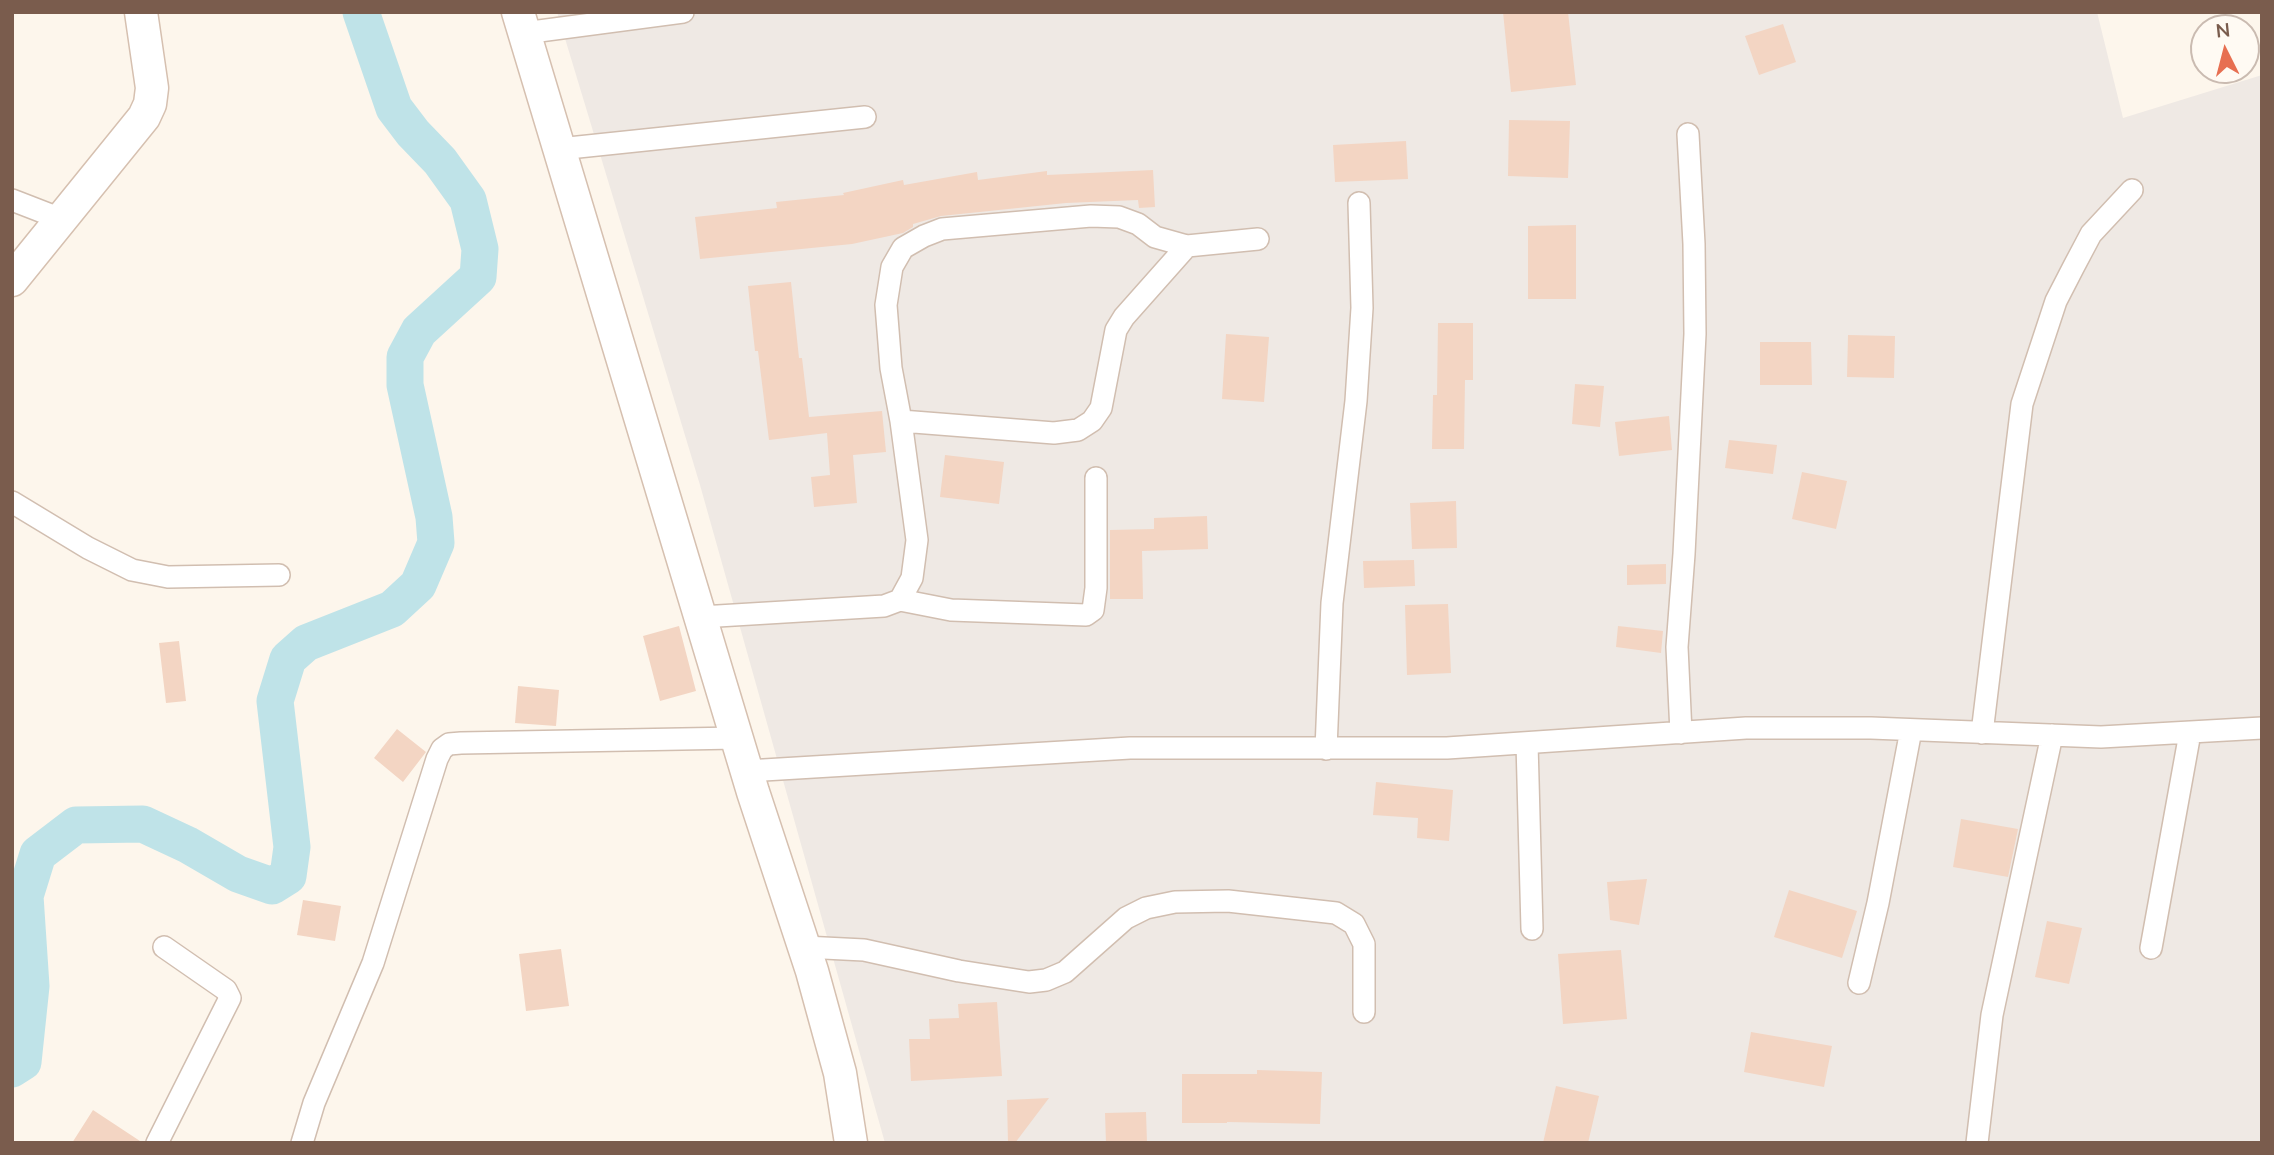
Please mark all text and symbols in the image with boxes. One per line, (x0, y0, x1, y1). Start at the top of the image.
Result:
north arrow (2190, 14, 2260, 84)
text: N (2215, 17, 2231, 43)

